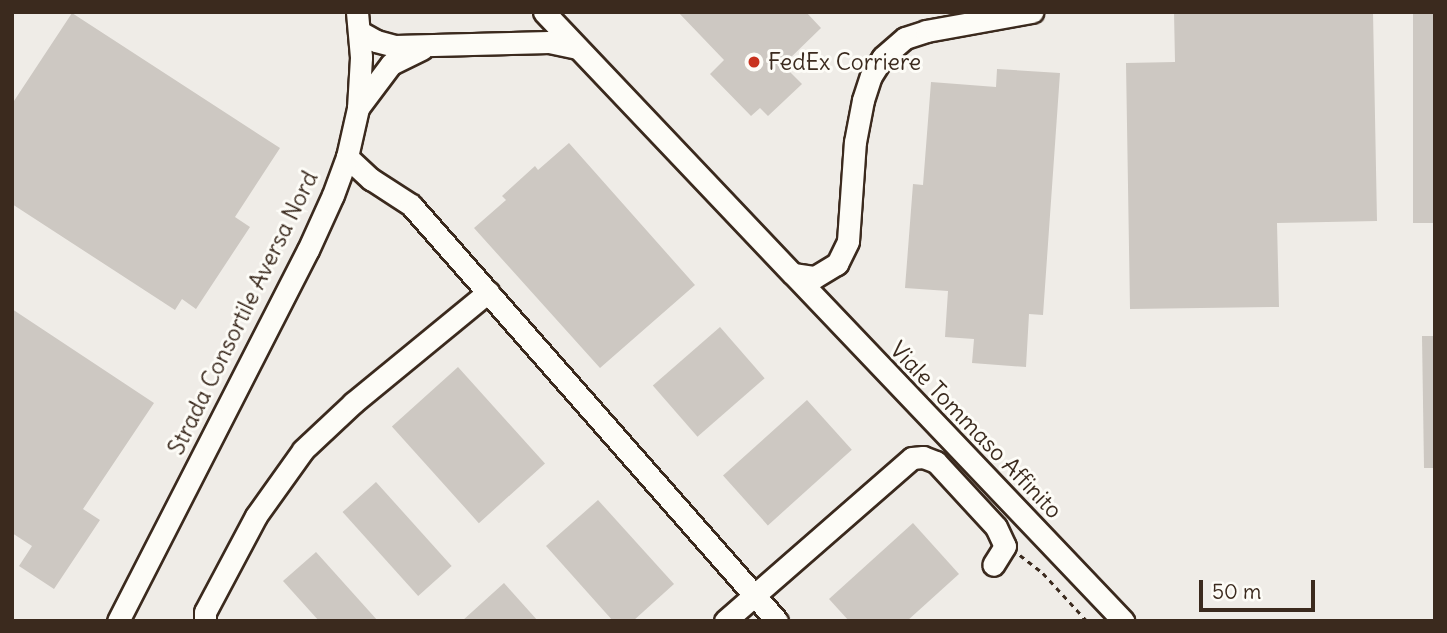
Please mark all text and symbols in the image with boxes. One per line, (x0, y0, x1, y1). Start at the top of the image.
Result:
place label: FedEx Corriere (768, 48, 921, 76)
marker: FedEx Corriere (746, 54, 762, 70)
street label: Strada Consortile Aversa Nord (162, 167, 324, 459)
street label: Viale Tommaso Affinito (884, 336, 1068, 524)
scale bar (1202, 566, 1318, 610)
text: 50 m (1212, 578, 1261, 605)

